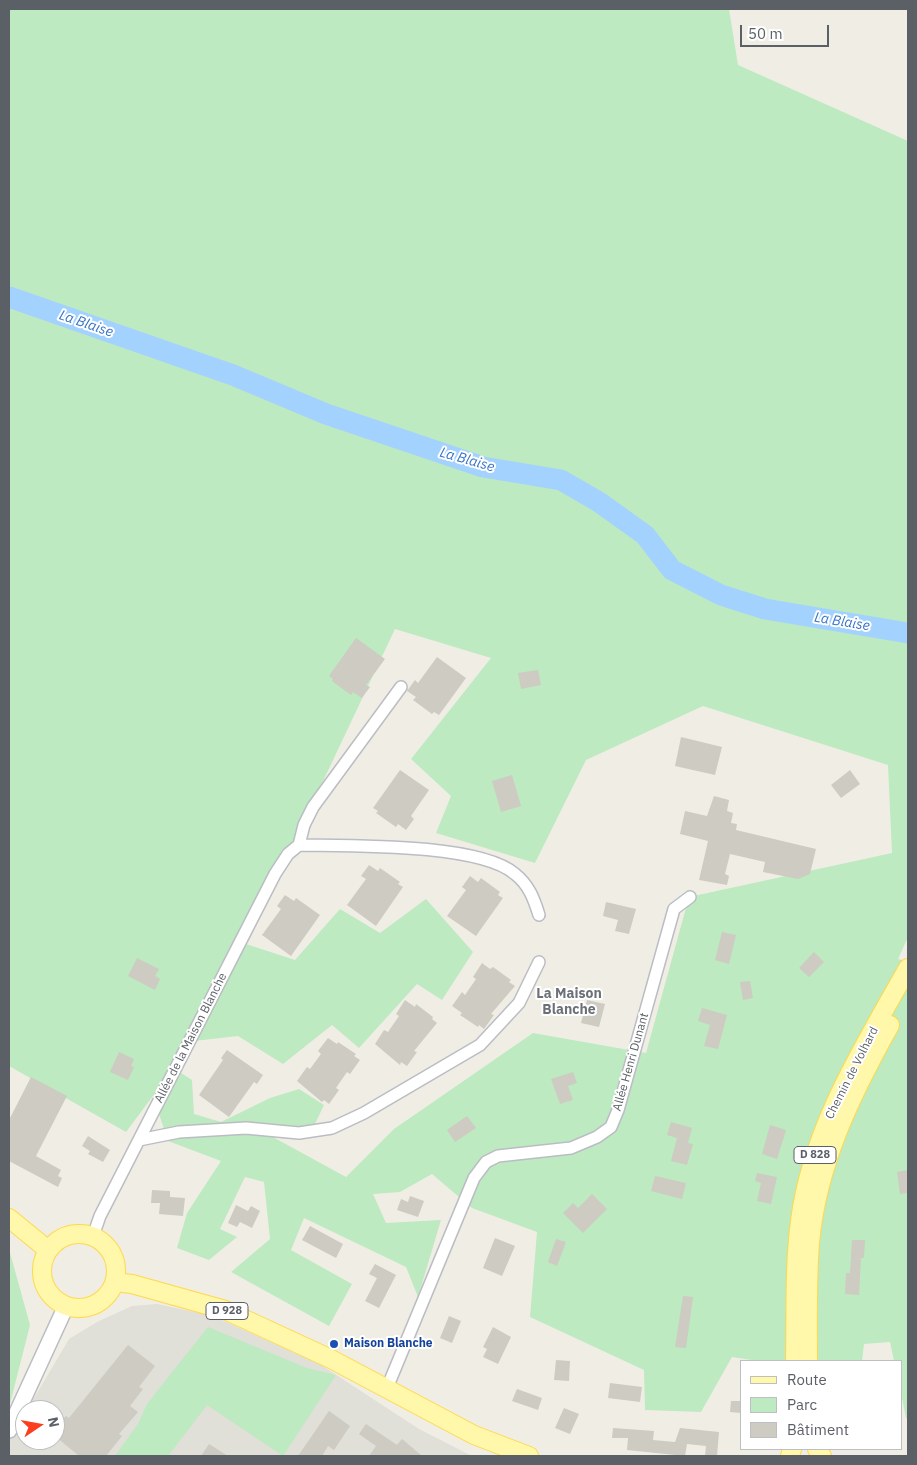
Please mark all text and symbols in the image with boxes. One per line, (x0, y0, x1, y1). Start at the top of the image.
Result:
scale bar (742, 15, 831, 47)
text: 50 m (748, 24, 783, 43)
water label: La Blaise (57, 307, 115, 341)
water label: La Blaise (438, 444, 496, 476)
water label: La Blaise (813, 609, 871, 635)
street label: Allée de la Maison Blanche (152, 970, 230, 1106)
district label: La Maison Blanche (536, 986, 602, 1019)
street label: Allée Henri Dunant (610, 1011, 652, 1113)
street label: Chemin de Volhard (822, 1024, 882, 1122)
road number: D 828 (794, 1146, 836, 1164)
road number: D 928 (206, 1302, 248, 1320)
place label: Maison Blanche (344, 1337, 433, 1351)
marker: Maison Blanche (328, 1338, 340, 1350)
legend (740, 1360, 902, 1450)
text: Route (787, 1370, 827, 1389)
text: Parc (787, 1395, 817, 1414)
north arrow (15, 1400, 65, 1450)
text: N (44, 1415, 64, 1429)
text: Bâtiment (787, 1420, 849, 1439)

